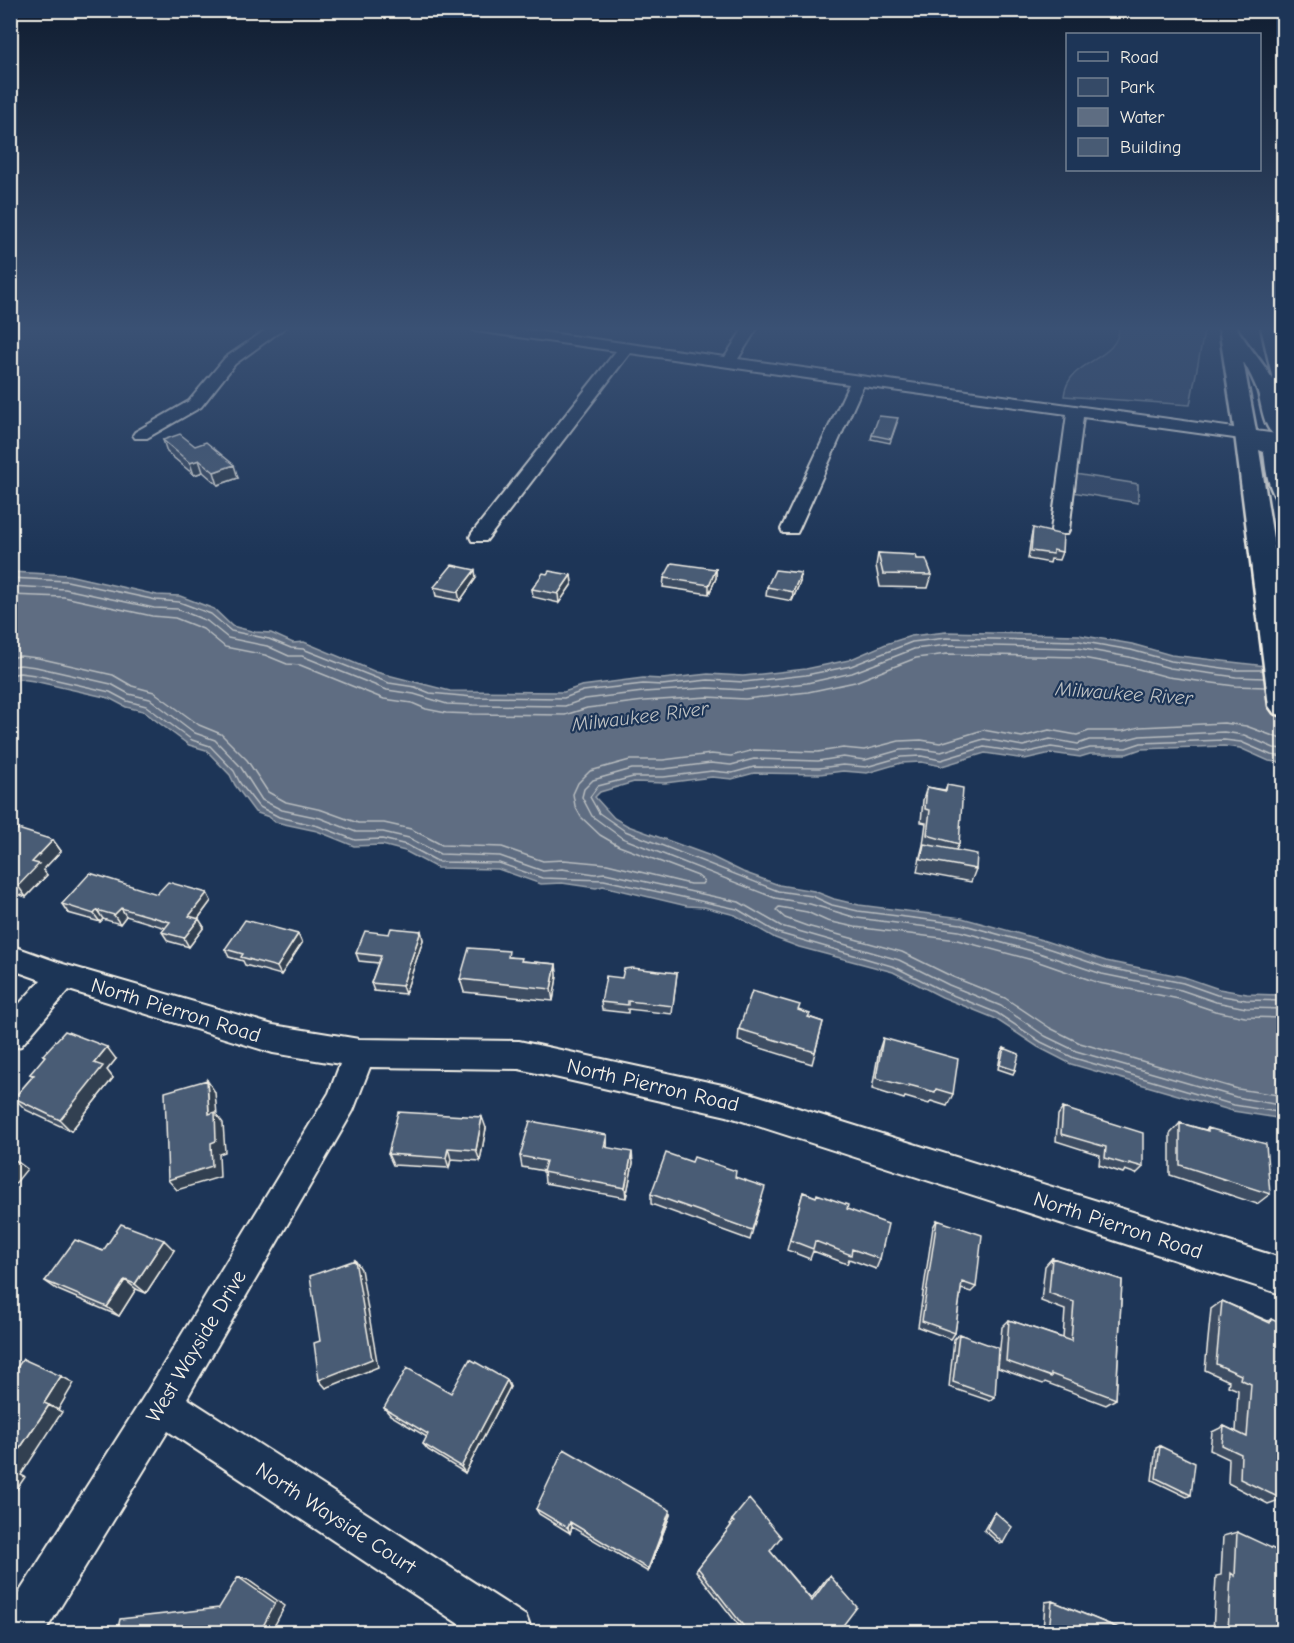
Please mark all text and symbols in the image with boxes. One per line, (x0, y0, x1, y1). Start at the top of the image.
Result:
legend (1066, 33, 1261, 171)
text: Road (1120, 47, 1159, 68)
text: Park (1120, 77, 1155, 98)
text: Water (1120, 107, 1165, 128)
text: Building (1120, 137, 1182, 158)
water label: Milwaukee River (1054, 677, 1194, 710)
water label: Milwaukee River (569, 697, 711, 736)
street label: North Pierron Road (88, 973, 264, 1047)
street label: North Pierron Road (565, 1054, 741, 1116)
street label: North Pierron Road (1031, 1186, 1205, 1264)
street label: West Wayside Drive (141, 1265, 251, 1427)
street label: North Wayside Court (252, 1457, 421, 1579)

